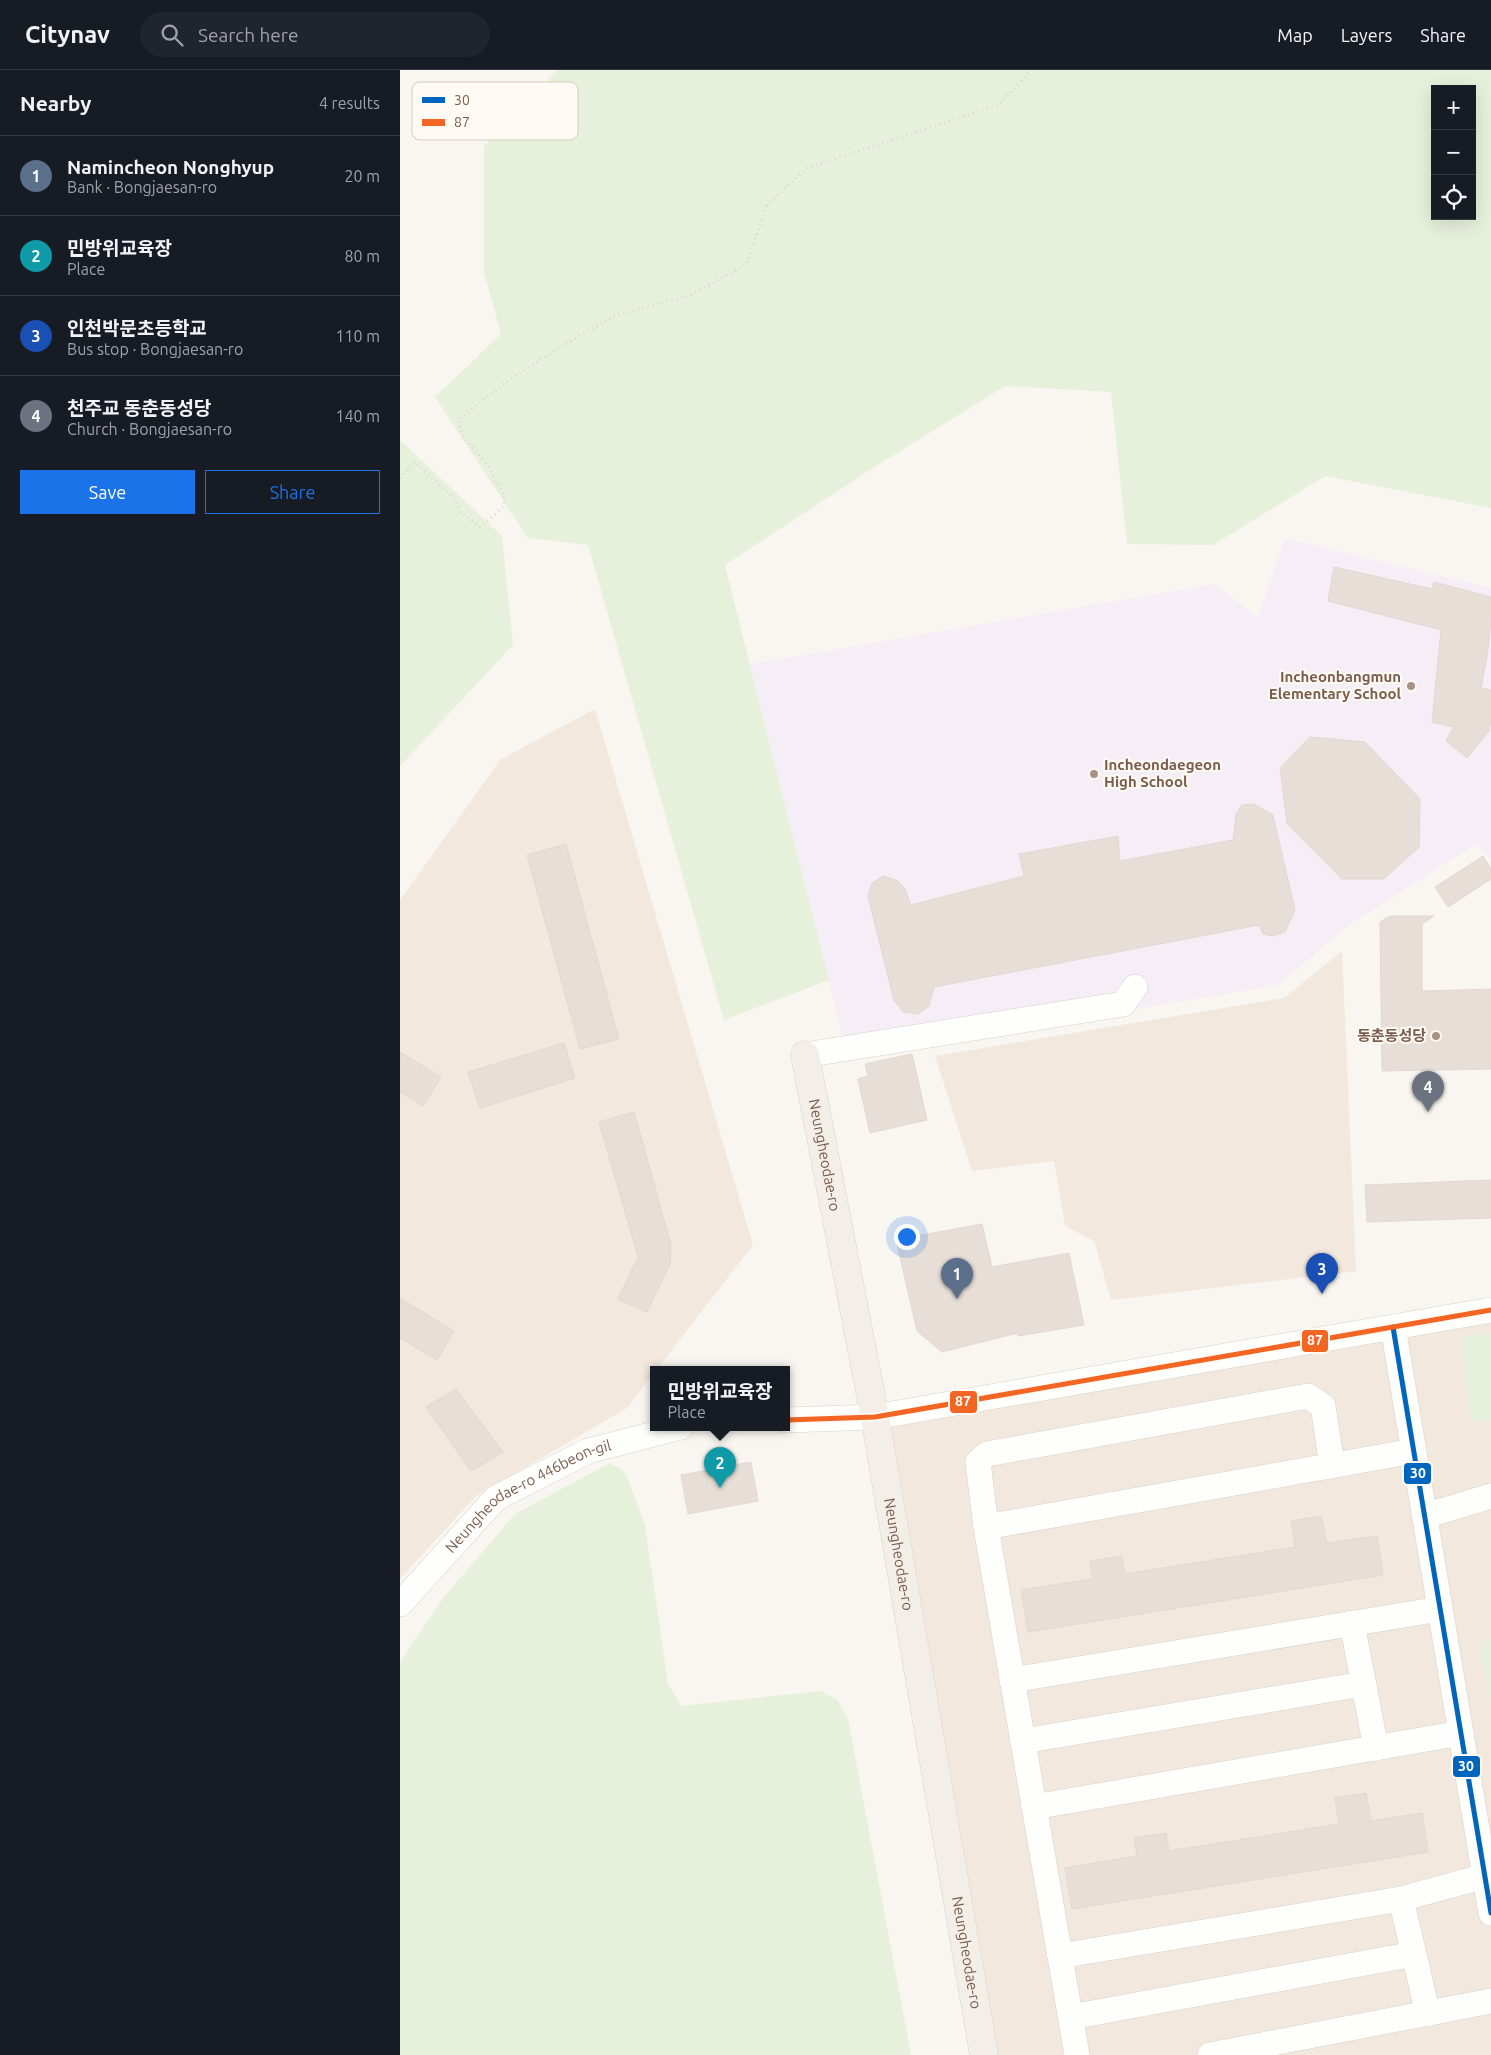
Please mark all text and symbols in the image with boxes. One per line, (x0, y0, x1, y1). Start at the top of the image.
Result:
search box (140, 12, 490, 57)
text: Citynav (25, 21, 110, 48)
icon: search (158, 21, 186, 49)
text: Search here (198, 24, 298, 46)
text: Map (1277, 25, 1313, 45)
text: Layers (1341, 25, 1392, 45)
text: Share (1420, 25, 1466, 45)
legend (412, 82, 578, 140)
map controls (1431, 85, 1476, 220)
button: + (1431, 85, 1476, 130)
text: Nearby (20, 91, 91, 115)
text: 30 (454, 92, 470, 108)
text: 4 results (319, 94, 380, 112)
text: 87 (454, 114, 470, 130)
button: − (1431, 130, 1476, 175)
text: Namincheon Nonghyup (67, 156, 274, 178)
text: 1 (31, 167, 41, 185)
text: 20 m (344, 167, 380, 185)
button: locate (1431, 175, 1476, 220)
text: Bank · Bongjaesan-ro (67, 178, 217, 196)
text: 민방위교육장 (67, 237, 172, 259)
text: 2 (31, 247, 41, 265)
text: 80 m (344, 247, 380, 265)
text: Place (67, 260, 105, 278)
text: 인천박문초등학교 (67, 317, 207, 339)
text: 3 (31, 327, 41, 345)
text: 110 m (335, 327, 380, 345)
text: Bus stop · Bongjaesan-ro (67, 340, 243, 358)
text: 천주교 동춘동성당 (67, 397, 211, 419)
text: 4 (31, 407, 41, 425)
text: 140 m (335, 407, 380, 425)
text: Church · Bongjaesan-ro (67, 420, 232, 438)
button: Save (20, 470, 195, 514)
button: Share (205, 470, 380, 514)
place label: Incheonbangmun Elementary School (1269, 668, 1401, 702)
marker: Incheonbangmun Elementary School (1405, 680, 1417, 692)
place label: Incheondaegeon High School (1104, 756, 1221, 790)
marker: Incheondaegeon High School (1088, 768, 1100, 780)
place label: 동춘동성당 (1357, 1027, 1426, 1044)
marker: 동춘동성당 (1430, 1030, 1442, 1042)
pin: 4 (1412, 1071, 1444, 1112)
street label: Neungheodae-ro (806, 1097, 844, 1213)
your location (894, 1224, 920, 1250)
pin: 3 (1306, 1253, 1338, 1294)
pin: 1 (941, 1258, 973, 1299)
line badge: 87 (1301, 1329, 1329, 1353)
text: 87 (1307, 1332, 1323, 1348)
popup (650, 1366, 790, 1431)
text: 민방위교육장 (668, 1380, 772, 1402)
line badge: 87 (949, 1390, 978, 1414)
text: 87 (955, 1393, 971, 1409)
text: Place (668, 1403, 706, 1421)
street label: Neungheodae-ro 446beon-gil (442, 1436, 613, 1556)
pin: 2 (704, 1447, 736, 1488)
line badge: 30 (1403, 1462, 1432, 1485)
text: 30 (1410, 1465, 1426, 1481)
street label: Neungheodae-ro (881, 1497, 917, 1612)
line badge: 30 (1452, 1755, 1481, 1778)
text: 30 (1458, 1758, 1474, 1774)
street label: Neungheodae-ro (949, 1895, 985, 2010)

